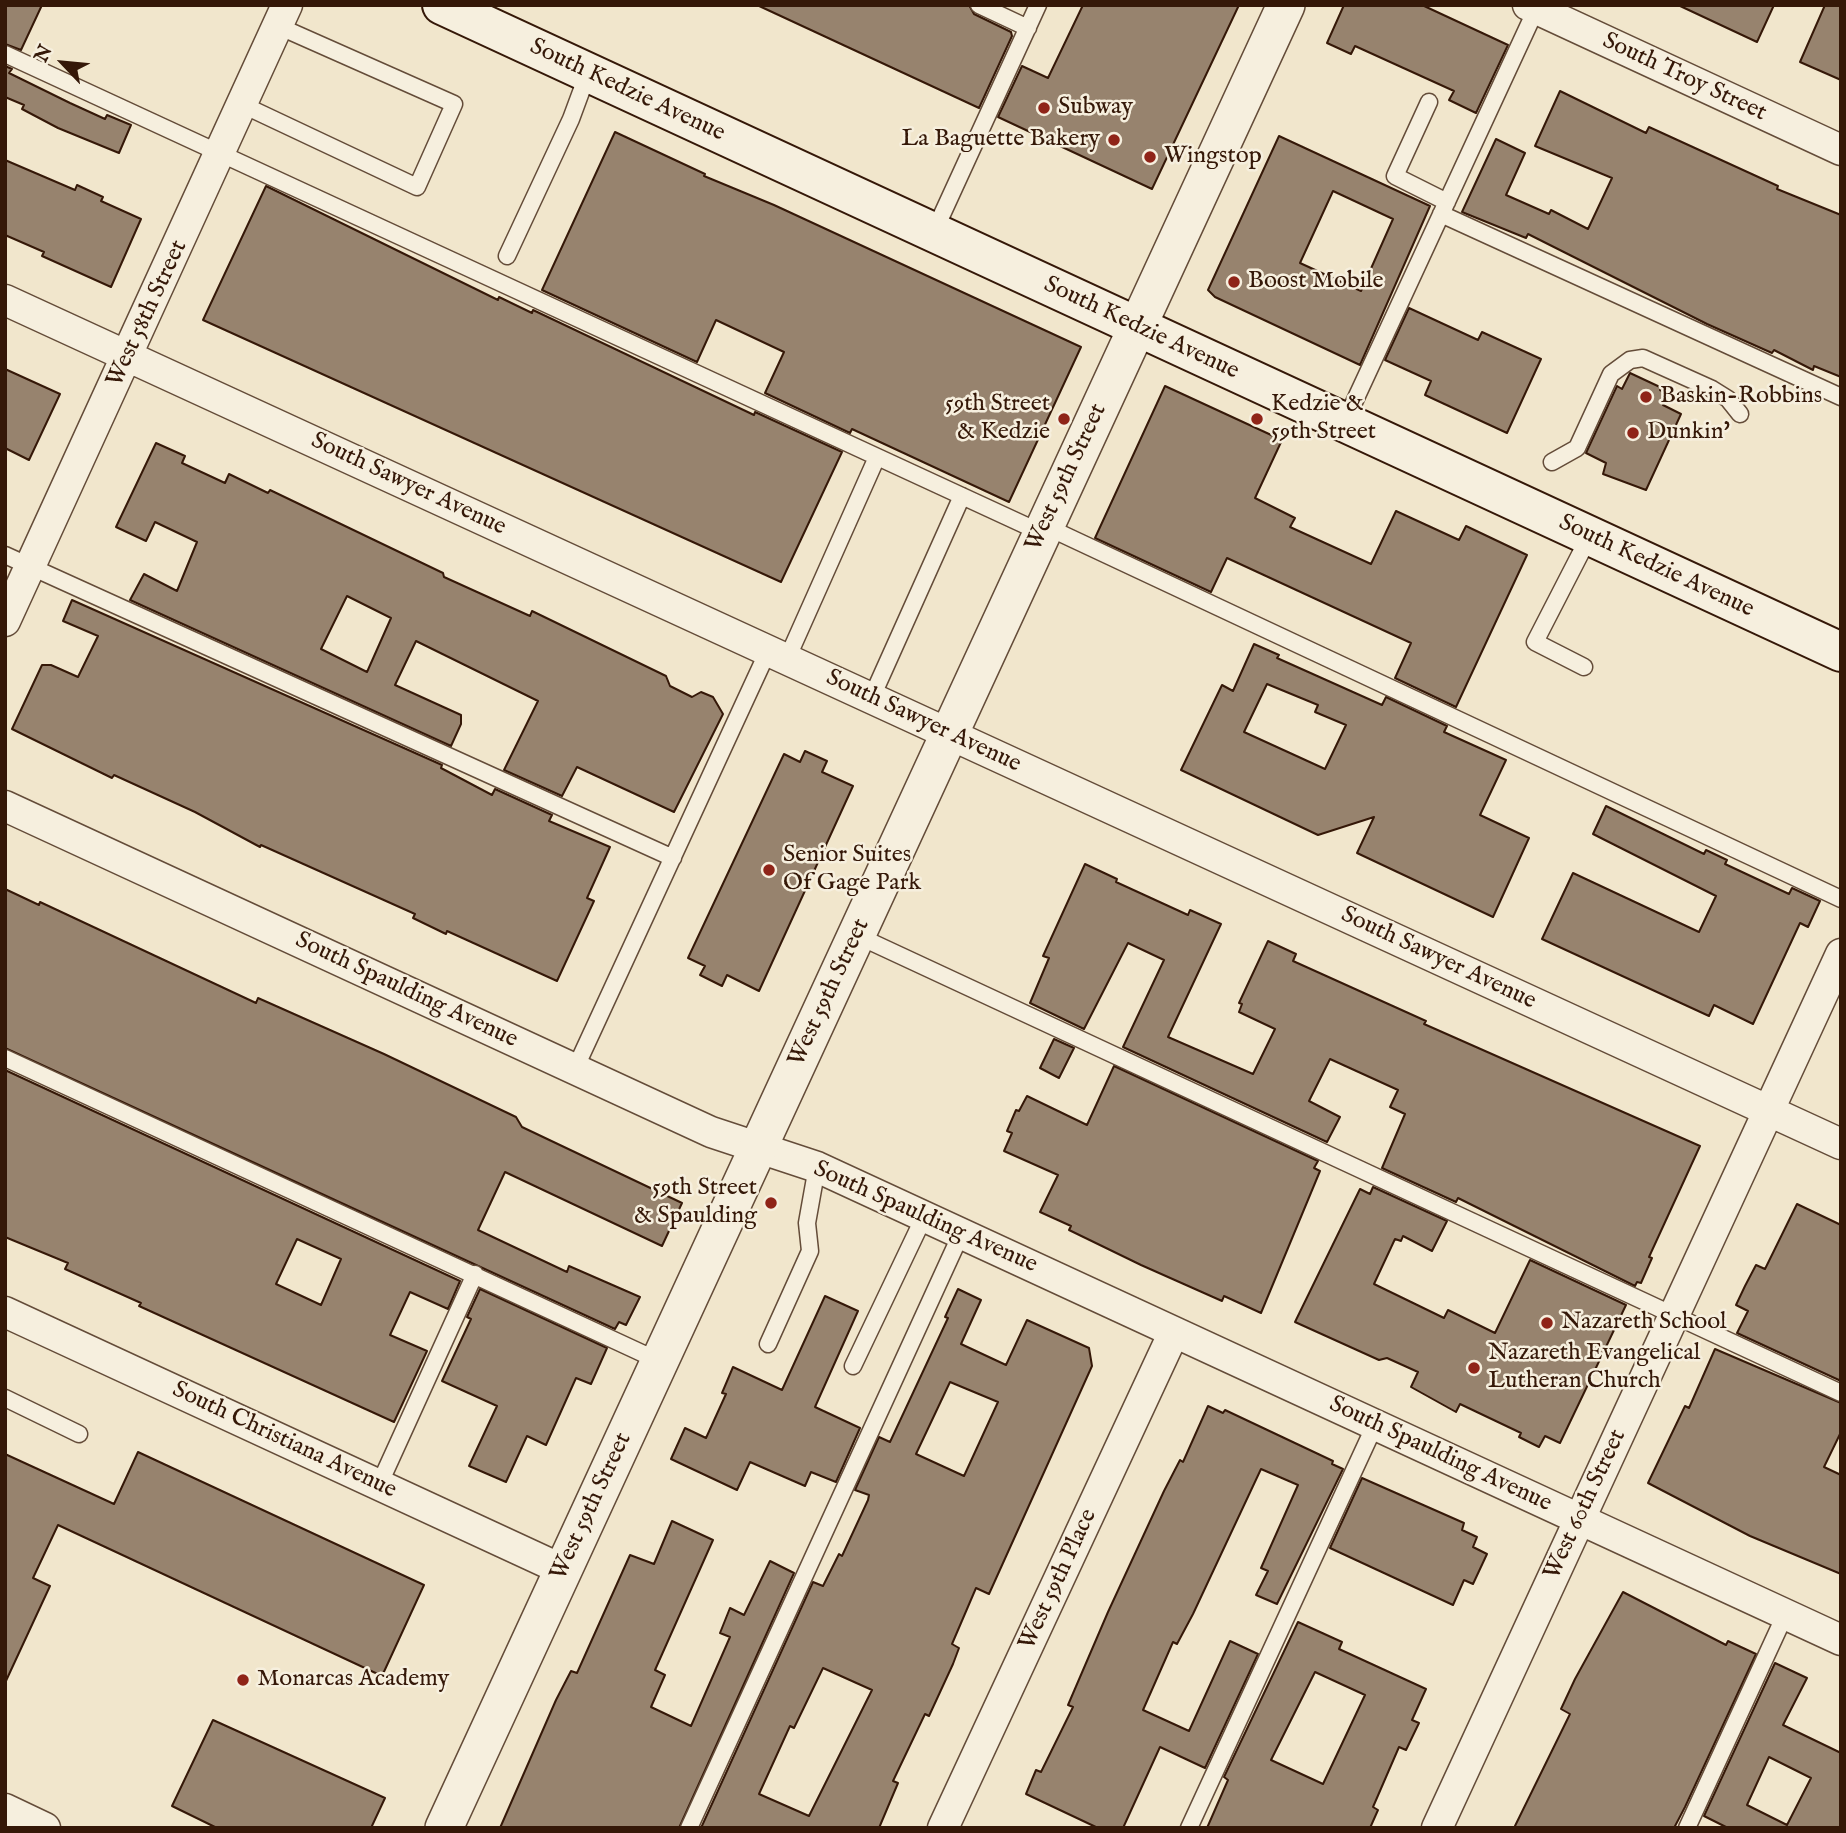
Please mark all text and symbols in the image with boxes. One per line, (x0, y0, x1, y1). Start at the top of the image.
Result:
street label: South Troy Street (1597, 27, 1771, 129)
north arrow (28, 28, 98, 98)
street label: South Kedzie Avenue (525, 33, 729, 149)
text: N (30, 41, 59, 66)
place label: Subway (1058, 94, 1133, 122)
marker: Subway (1036, 100, 1052, 116)
place label: La Baguette Bakery (901, 126, 1100, 154)
marker: La Baguette Bakery (1106, 132, 1122, 148)
place label: Wingstop (1164, 143, 1262, 171)
marker: Wingstop (1142, 149, 1158, 165)
street label: West 58th Street (101, 236, 195, 392)
place label: Boost Mobile (1248, 268, 1384, 296)
street label: South Kedzie Avenue (1039, 271, 1243, 387)
marker: Boost Mobile (1226, 274, 1242, 290)
place label: Baskin-Robbins (1660, 383, 1822, 411)
marker: Baskin-Robbins (1638, 389, 1654, 405)
place label: 59th Street & Kedzie (945, 391, 1050, 447)
place label: Kedzie & 59th Street (1271, 391, 1376, 447)
street label: West 59th Street (1020, 400, 1114, 556)
marker: 59th Street & Kedzie (1056, 411, 1072, 427)
marker: Kedzie & 59th Street (1249, 411, 1265, 427)
place label: Dunkin' (1647, 419, 1730, 447)
marker: Dunkin' (1625, 425, 1641, 441)
street label: South Sawyer Avenue (306, 427, 510, 543)
street label: South Kedzie Avenue (1554, 509, 1758, 625)
street label: South Sawyer Avenue (821, 664, 1025, 780)
place label: Senior Suites Of Gage Park (783, 842, 921, 898)
marker: Senior Suites Of Gage Park (761, 862, 777, 878)
street label: South Sawyer Avenue (1336, 901, 1540, 1017)
street label: West 59th Street (783, 915, 877, 1071)
street label: South Spaulding Avenue (290, 927, 522, 1055)
street label: South Spaulding Avenue (809, 1156, 1041, 1280)
place label: 59th Street & Spaulding (634, 1175, 757, 1231)
marker: 59th Street & Spaulding (763, 1195, 779, 1211)
place label: Nazareth School (1561, 1309, 1727, 1337)
marker: Nazareth School (1539, 1315, 1555, 1331)
place label: Nazareth Evangelical Lutheran Church (1488, 1340, 1700, 1396)
marker: Nazareth Evangelical Lutheran Church (1466, 1360, 1482, 1376)
street label: South Christiana Avenue (167, 1376, 401, 1506)
street label: South Spaulding Avenue (1324, 1391, 1556, 1519)
street label: West 60th Street (1539, 1425, 1633, 1585)
street label: West 59th Street (545, 1429, 639, 1585)
street label: West 59th Place (1014, 1505, 1104, 1655)
place label: Monarcas Academy (257, 1666, 449, 1694)
marker: Monarcas Academy (235, 1672, 251, 1688)

